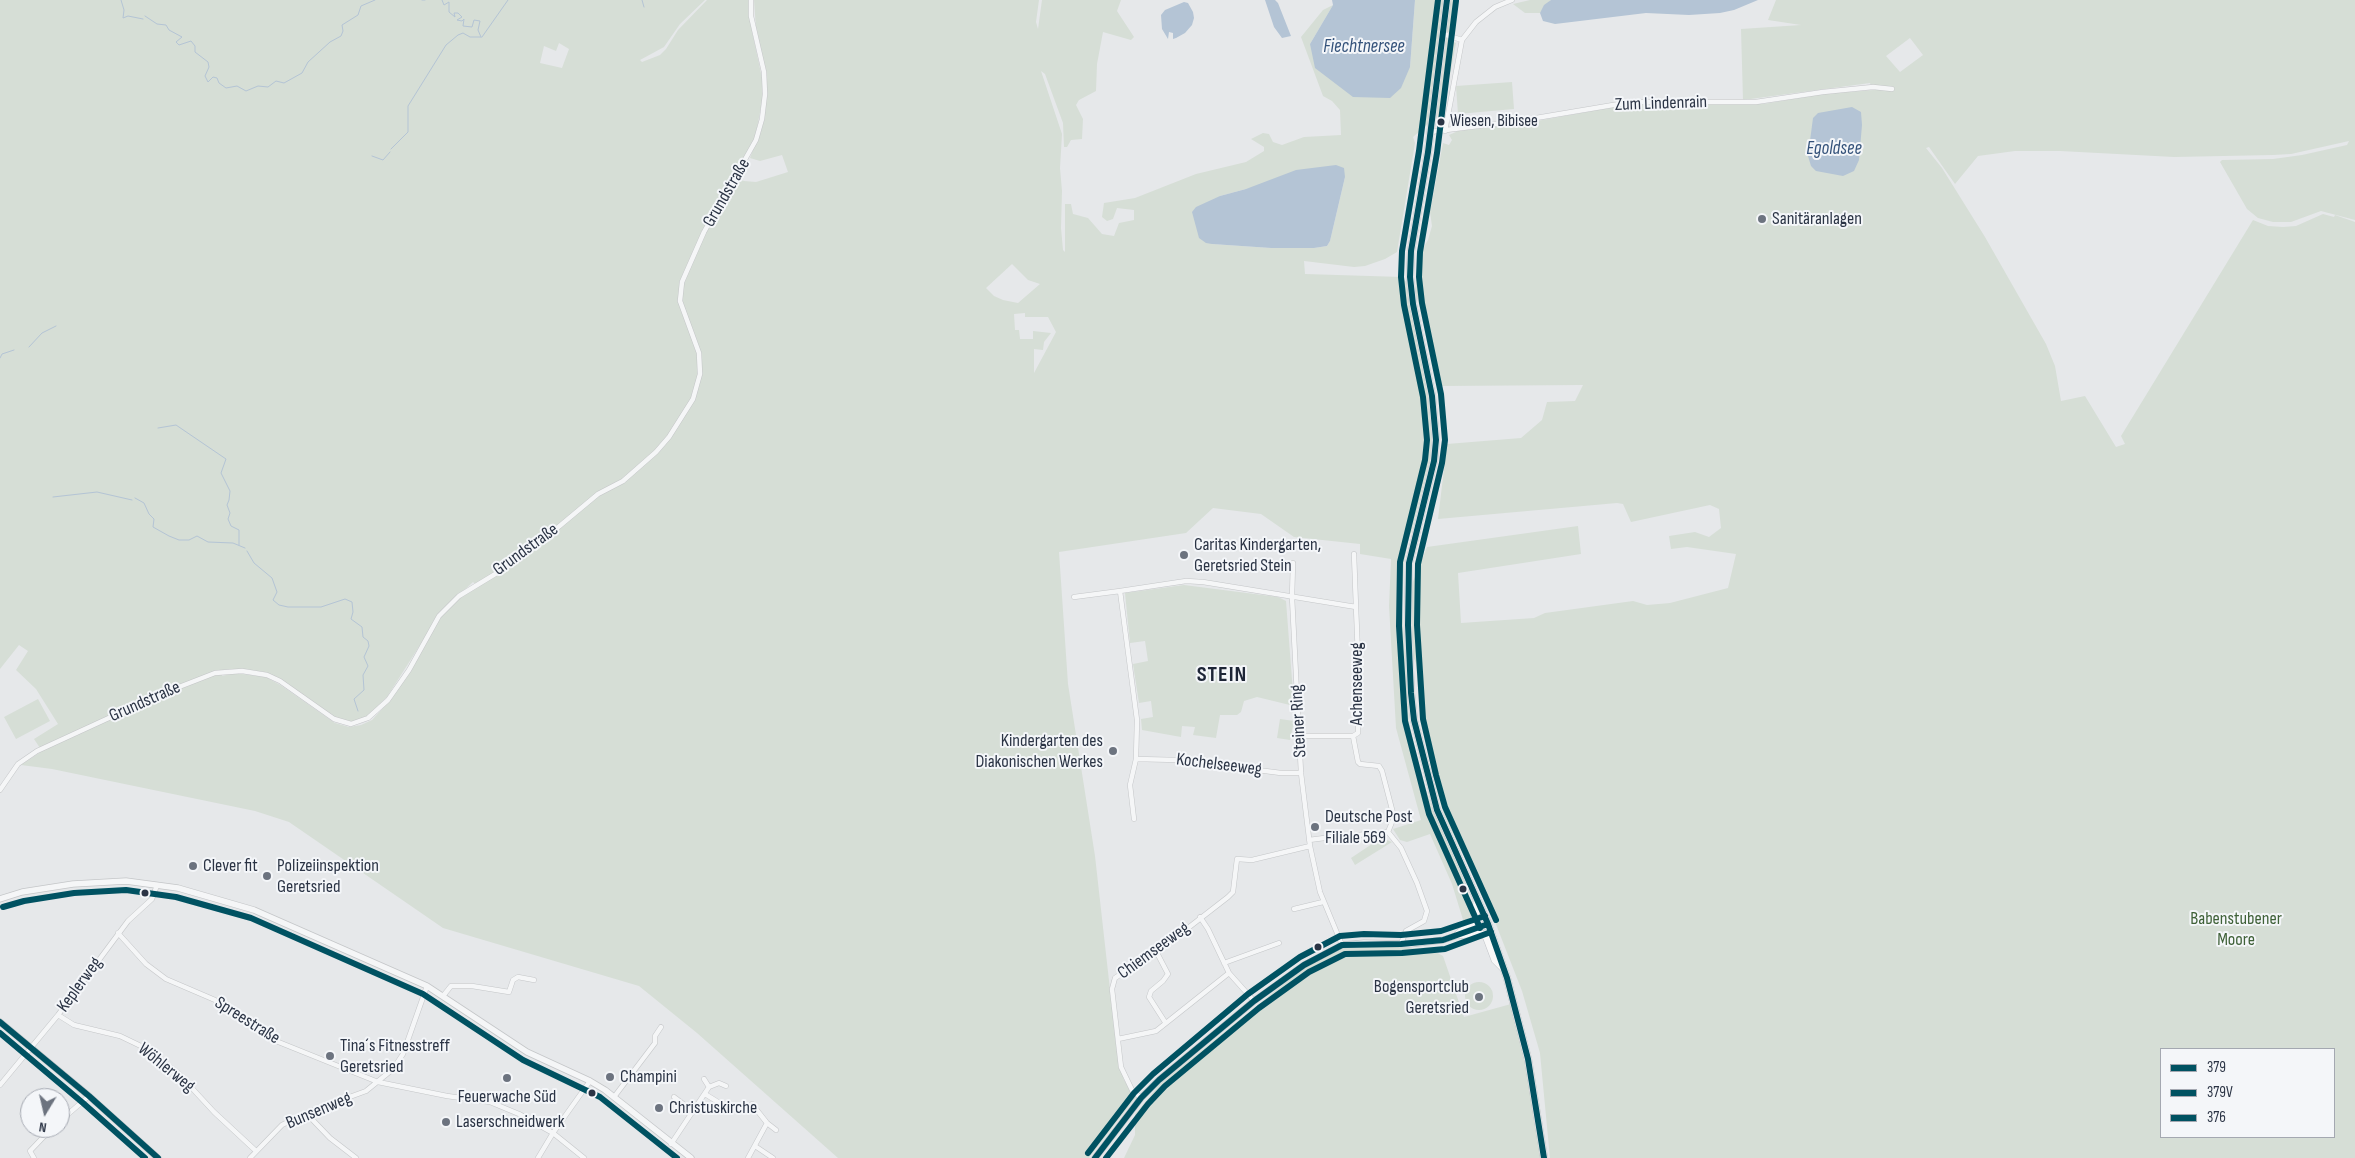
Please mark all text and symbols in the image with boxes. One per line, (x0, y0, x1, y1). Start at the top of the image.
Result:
water label: Fiechtnersee (1323, 36, 1405, 58)
street label: Zum Lindenrain (1615, 92, 1707, 116)
place label: Wiesen, Bibisee (1450, 112, 1538, 132)
marker: Wiesen, Bibisee (1436, 117, 1446, 127)
water label: Egoldsee (1806, 138, 1862, 160)
street label: Grundstraße (699, 155, 755, 231)
place label: Sanitäranlagen (1772, 208, 1862, 230)
marker: Sanitäranlagen (1756, 213, 1768, 225)
street label: Grundstraße (489, 519, 563, 581)
place label: Caritas Kindergarten, Geretsried Stein (1194, 534, 1321, 576)
marker: Caritas Kindergarten, Geretsried Stein (1178, 549, 1190, 561)
street label: Achenseeweg (1346, 642, 1368, 726)
district label: STEIN (1196, 662, 1248, 688)
street label: Grundstraße (106, 677, 184, 727)
street label: Steiner Ring (1286, 684, 1312, 758)
place label: Kindergarten des Diakonischen Werkes (975, 730, 1103, 772)
marker: Kindergarten des Diakonischen Werkes (1107, 745, 1119, 757)
street label: Kochelseeweg (1175, 749, 1263, 781)
place label: Deutsche Post Filiale 569 (1325, 806, 1412, 849)
marker: Deutsche Post Filiale 569 (1309, 821, 1321, 833)
place label: Clever fit (203, 855, 258, 877)
place label: Polizeiinspektion Geretsried (277, 855, 379, 898)
marker: Clever fit (187, 860, 199, 872)
marker: Polizeiinspektion Geretsried (261, 870, 273, 882)
unlabelled marker (1458, 884, 1468, 894)
unlabelled marker (140, 888, 150, 898)
park label: Babenstubener Moore (2190, 908, 2282, 951)
street label: Chiemseeweg (1114, 918, 1194, 984)
unlabelled marker (1313, 942, 1323, 952)
street label: Keplerweg (53, 953, 107, 1017)
place label: Bogensportclub Geretsried (1374, 976, 1469, 1019)
marker: Bogensportclub Geretsried (1473, 991, 1485, 1003)
street label: Spreestraße (210, 992, 284, 1050)
place label: Tina´s Fitnesstreff Geretsried (340, 1035, 450, 1078)
street label: Wöhlerweg (133, 1039, 199, 1097)
legend (2160, 1048, 2335, 1138)
marker: Tina´s Fitnesstreff Geretsried (324, 1050, 336, 1062)
text: 379 (2207, 1058, 2226, 1077)
place label: Champini (620, 1066, 677, 1088)
marker: Champini (604, 1071, 616, 1083)
marker: Feuerwache Süd (501, 1072, 513, 1084)
text: 379V (2207, 1083, 2233, 1102)
place label: Feuerwache Süd (458, 1086, 556, 1108)
north arrow (20, 1088, 70, 1138)
street label: Bunsenweg (283, 1088, 355, 1134)
unlabelled marker (587, 1088, 597, 1098)
place label: Christuskirche (669, 1097, 757, 1119)
marker: Christuskirche (653, 1102, 665, 1114)
text: 376 (2207, 1108, 2226, 1127)
place label: Laserschneidwerk (456, 1111, 565, 1133)
marker: Laserschneidwerk (440, 1116, 452, 1128)
text: N (38, 1118, 48, 1136)

